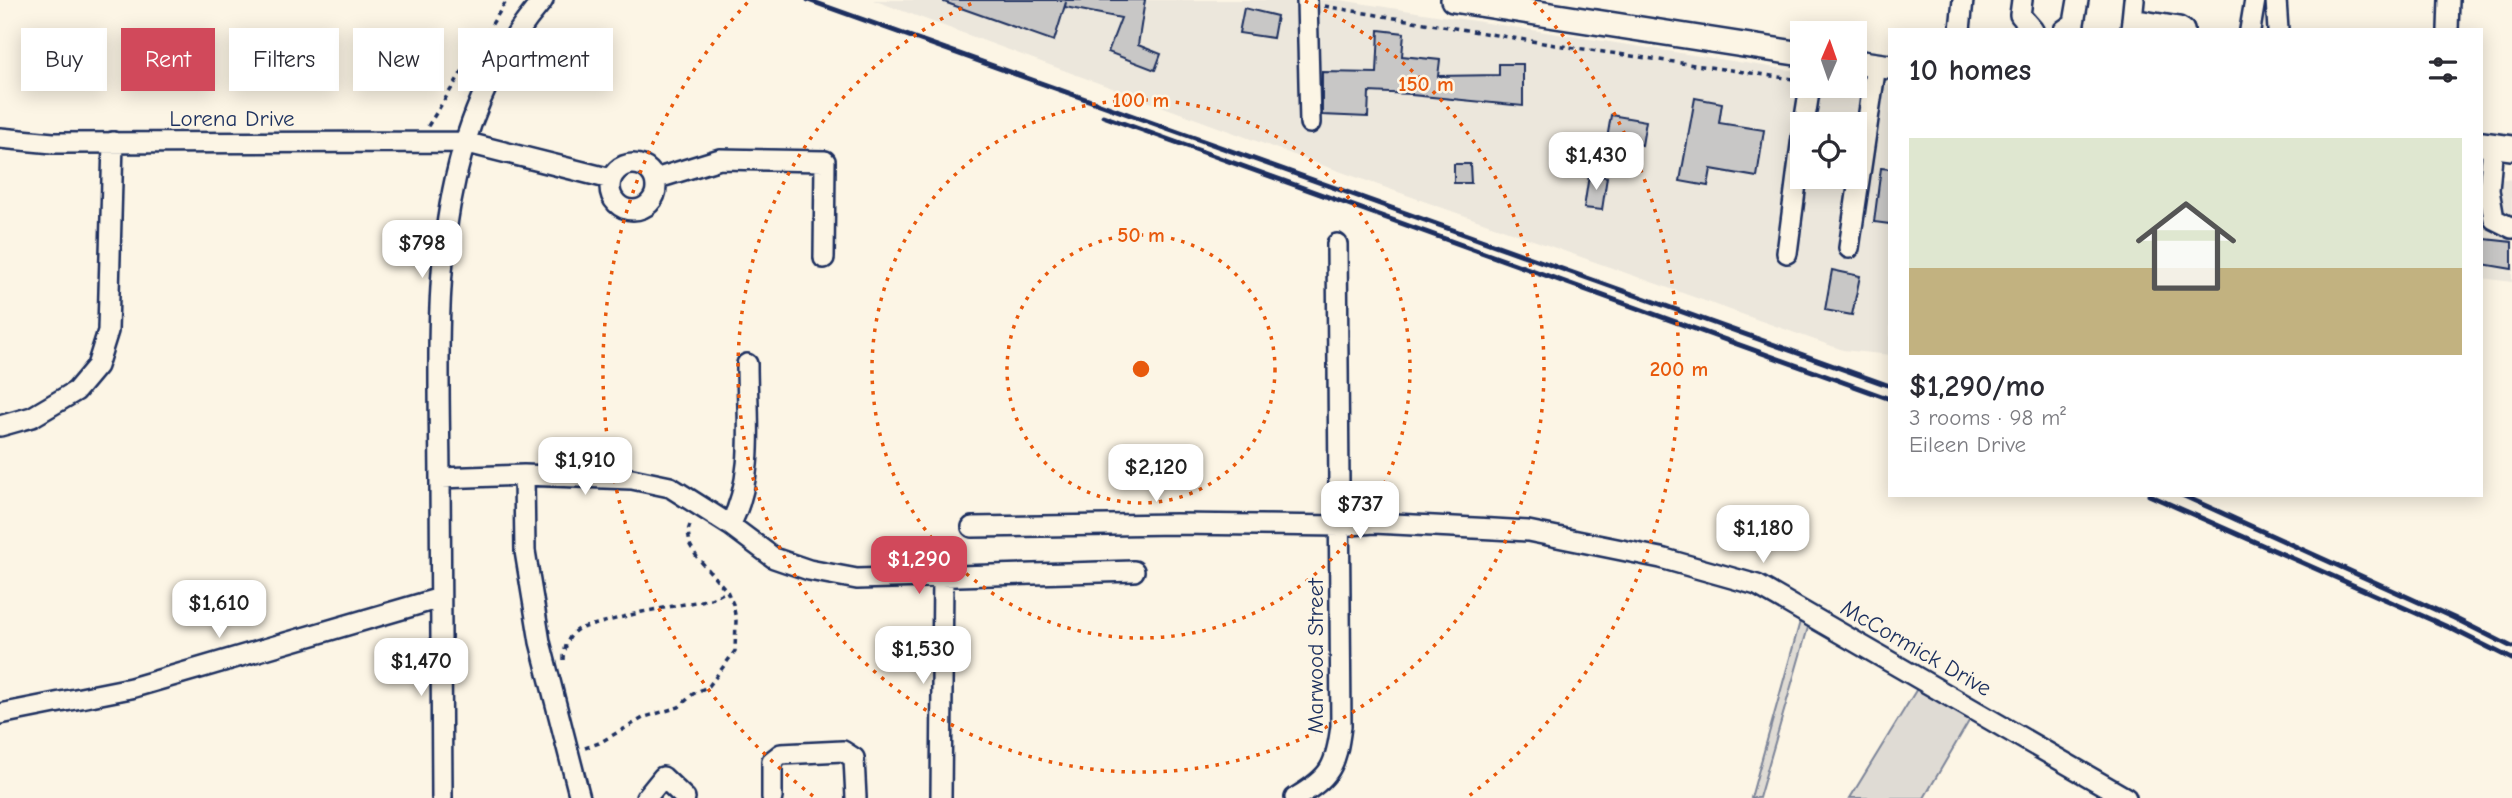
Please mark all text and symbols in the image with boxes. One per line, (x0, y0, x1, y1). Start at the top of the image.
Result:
north arrow (1790, 21, 1867, 98)
map controls (1790, 21, 1867, 189)
chip: Buy (21, 28, 107, 91)
chip: Rent (121, 28, 215, 91)
chip: Filters (229, 28, 339, 91)
chip: New (353, 28, 444, 91)
chip: Apartment (458, 28, 613, 91)
icon: filters (2424, 51, 2462, 89)
text: 10 homes (1909, 53, 2031, 88)
text: 150 m (1398, 72, 1454, 96)
text: 100 m (1113, 88, 1169, 112)
street label: Lorena Drive (169, 105, 295, 132)
button: locate (1790, 112, 1867, 189)
pin: $1,430 (1539, 132, 1653, 192)
text: $1,430 (1565, 141, 1627, 168)
icon: home (2123, 183, 2249, 309)
pin: $798 (381, 220, 463, 280)
text: 50 m (1117, 223, 1165, 247)
text: $798 (398, 229, 446, 256)
centre of rings (1129, 357, 1153, 381)
text: 200 m (1650, 357, 1708, 381)
text: $1,290/mo (1909, 369, 2045, 404)
text: 3 rooms · 98 m² (1909, 404, 2066, 431)
text: Eileen Drive (1909, 431, 2026, 458)
pin: $1,910 (528, 438, 642, 497)
pin: $2,120 (1099, 444, 1213, 504)
text: $1,910 (554, 446, 616, 473)
text: $2,120 (1124, 453, 1188, 480)
pin: $737 (1319, 482, 1401, 541)
text: $737 (1337, 490, 1383, 517)
pin: $1,180 (1706, 505, 1820, 565)
text: $1,180 (1732, 514, 1794, 541)
pin: $1,290 (862, 536, 976, 596)
text: $1,290 (887, 545, 951, 572)
street label: Marwood Street (1302, 577, 1329, 734)
pin: $1,610 (162, 580, 276, 640)
text: $1,610 (188, 589, 250, 616)
street label: McCormick Drive (1836, 594, 1996, 702)
pin: $1,530 (866, 626, 980, 686)
text: $1,530 (891, 635, 955, 662)
pin: $1,470 (364, 638, 478, 698)
text: $1,470 (390, 647, 452, 674)

